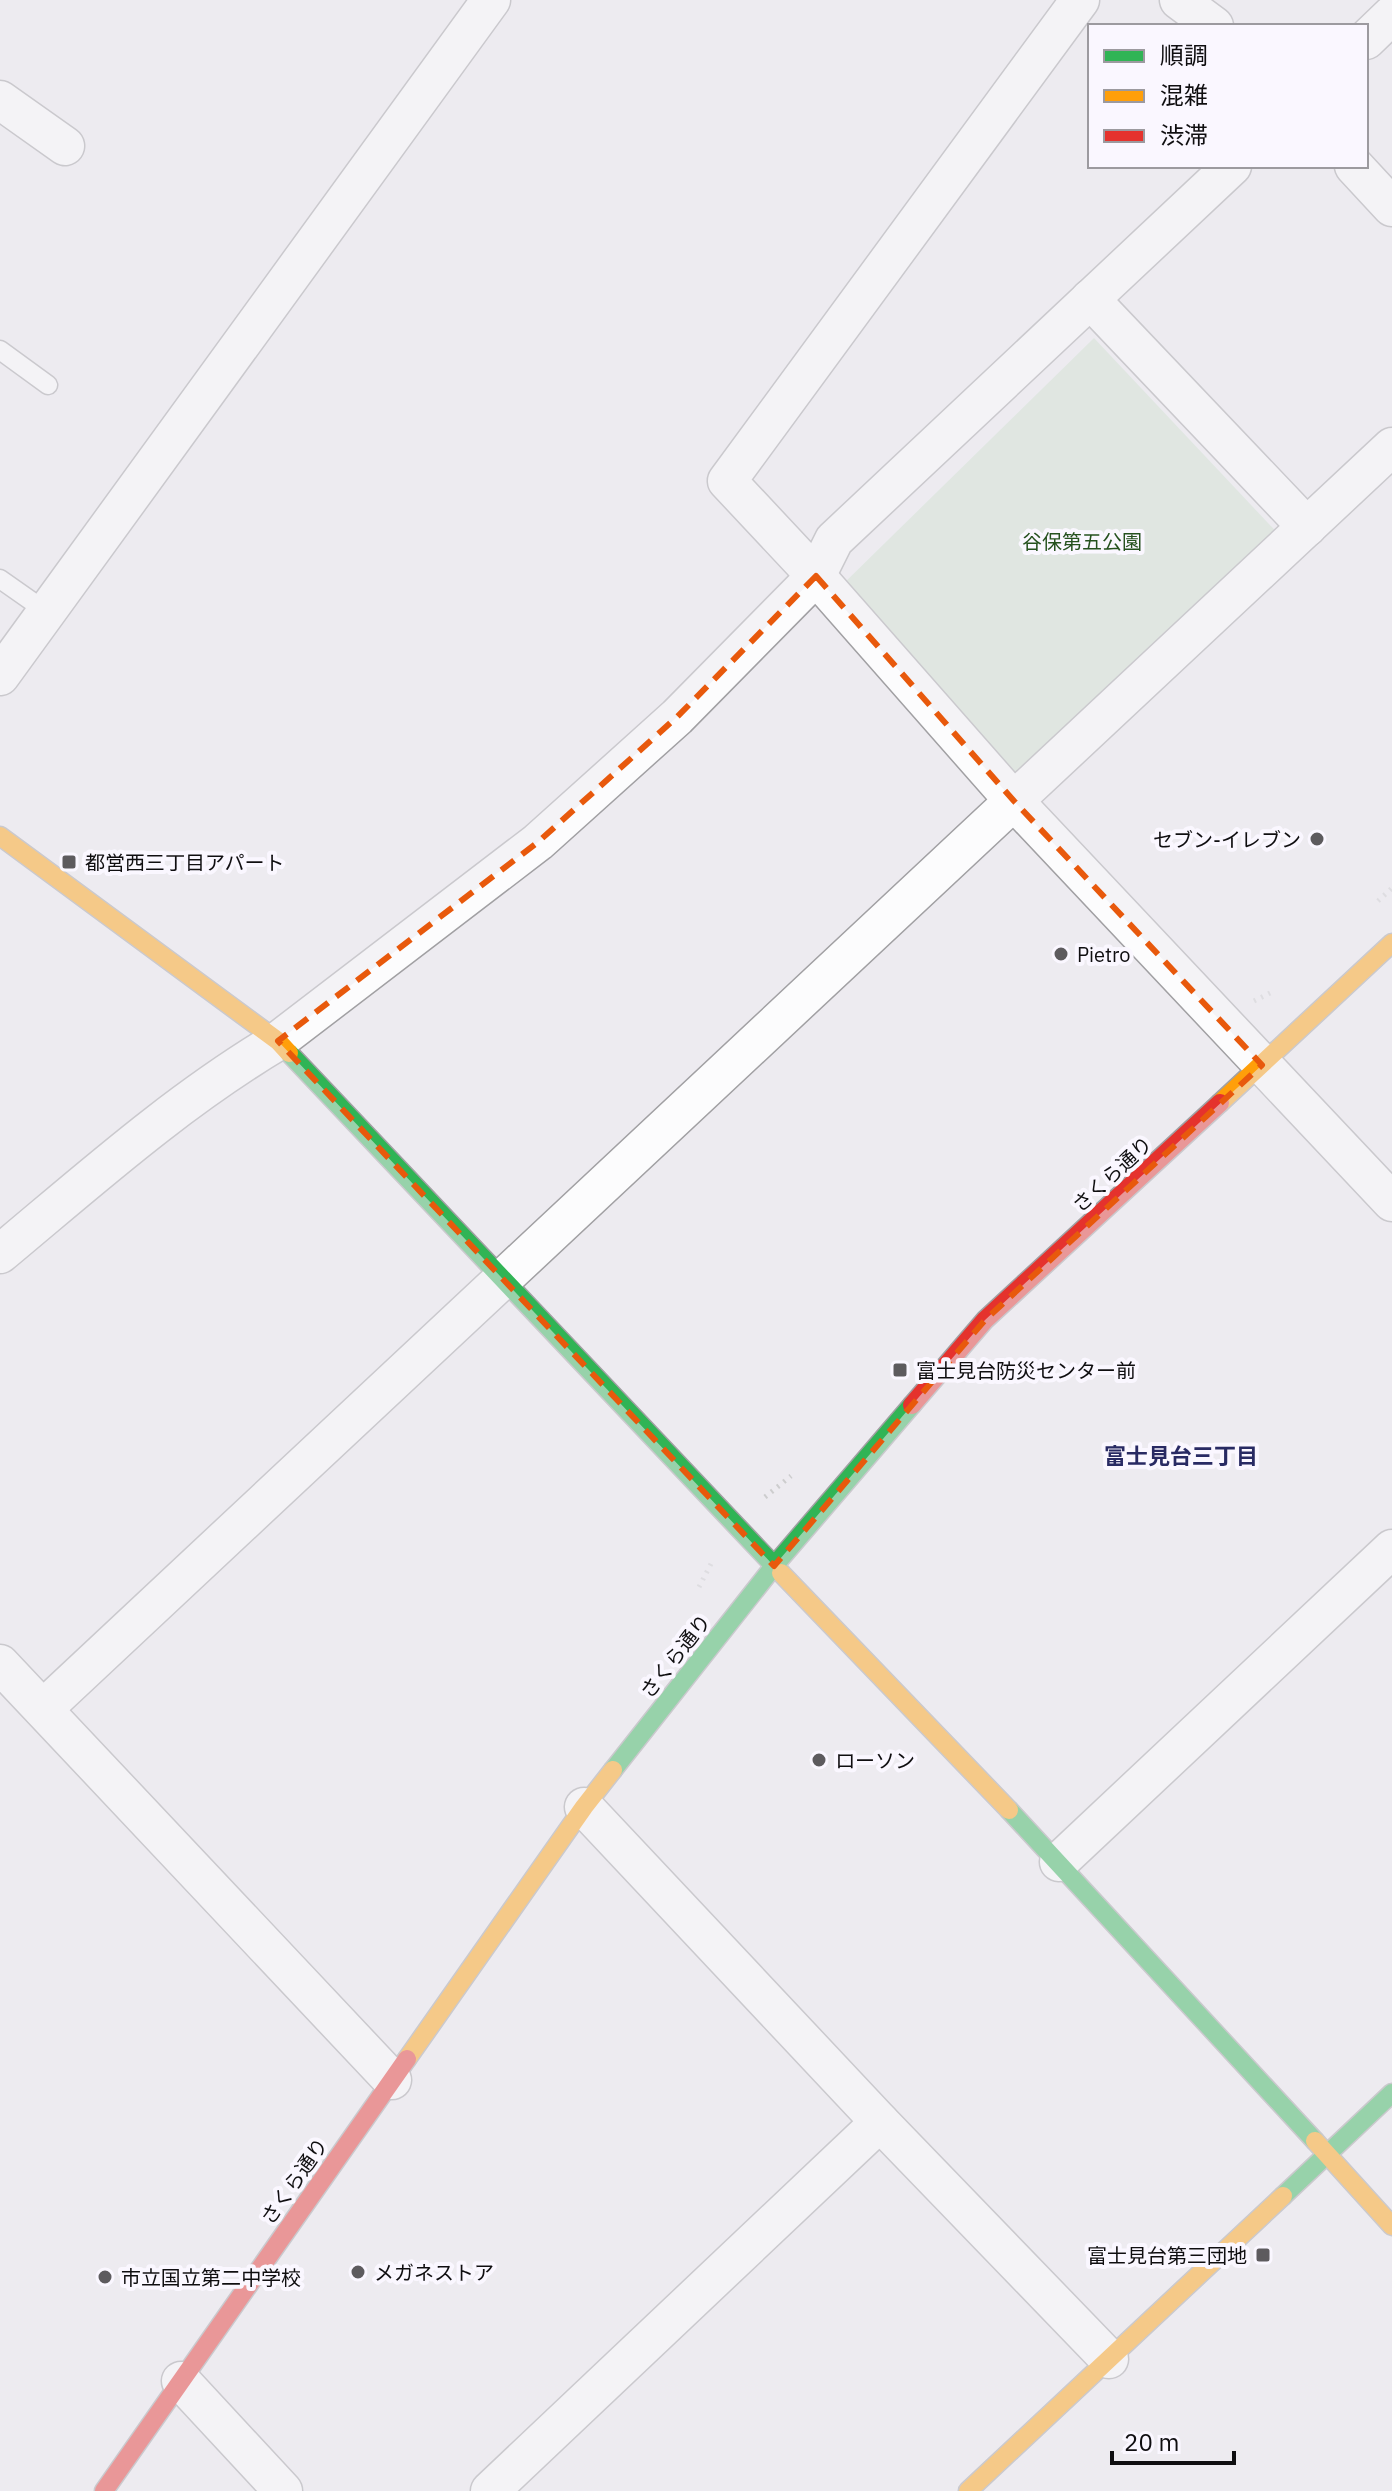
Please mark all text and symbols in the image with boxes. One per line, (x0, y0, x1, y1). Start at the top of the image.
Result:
legend (1088, 24, 1368, 168)
text: 順調 (1160, 39, 1208, 71)
text: 混雑 (1160, 79, 1208, 111)
text: 渋滞 (1160, 119, 1208, 151)
park label: 谷保第五公園 (1022, 528, 1142, 555)
place label: セブン-イレブン (1153, 826, 1301, 853)
marker: セブン-イレブン (1308, 830, 1326, 848)
place label: 都営西三丁目アパート (85, 849, 285, 876)
marker: 都営西三丁目アパート (60, 853, 78, 871)
place label: Pietro (1077, 941, 1131, 968)
marker: Pietro (1052, 945, 1070, 963)
street label: さくら通り (1066, 1130, 1158, 1218)
place label: 富士見台防災センター前 (916, 1357, 1136, 1384)
marker: 富士見台防災センター前 (891, 1361, 909, 1379)
district label: 富士見台三丁目 (1104, 1441, 1258, 1470)
street label: さくら通り (634, 1608, 716, 1704)
place label: ローソン (835, 1747, 915, 1774)
marker: ローソン (810, 1751, 828, 1769)
street label: さくら通り (254, 2132, 334, 2230)
place label: 富士見台第三団地 (1087, 2242, 1247, 2269)
marker: 富士見台第三団地 (1254, 2246, 1272, 2264)
place label: メガネストア (374, 2259, 494, 2286)
marker: メガネストア (349, 2263, 367, 2281)
place label: 市立国立第二中学校 (121, 2264, 301, 2291)
marker: 市立国立第二中学校 (96, 2268, 114, 2286)
scale bar (1112, 2415, 1234, 2465)
text: 20 m (1124, 2426, 1179, 2458)

